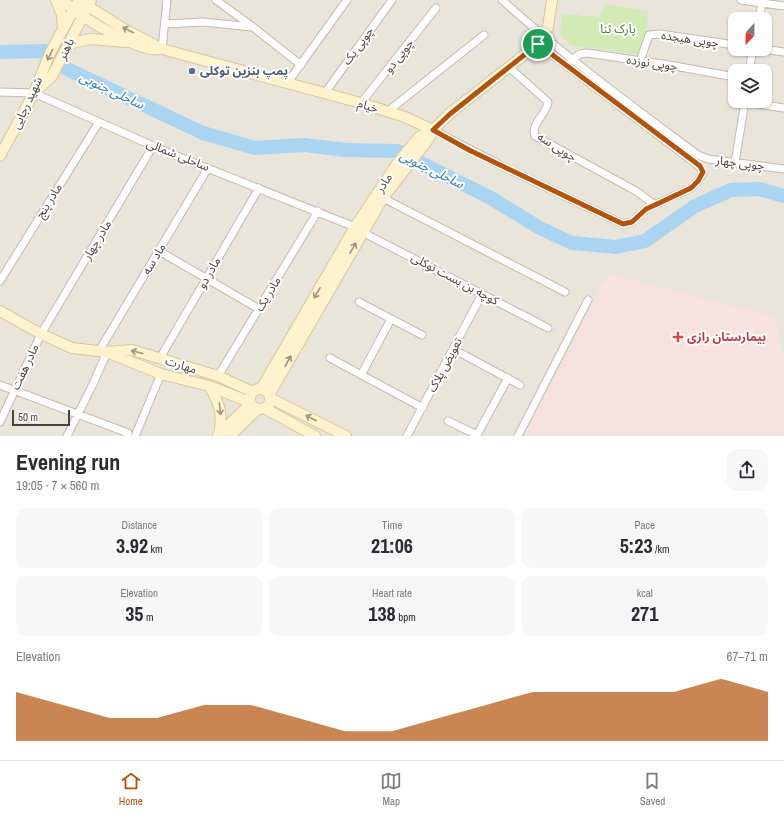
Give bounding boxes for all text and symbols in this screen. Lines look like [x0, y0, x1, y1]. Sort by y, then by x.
north arrow [728, 12, 772, 56]
map controls [728, 12, 772, 108]
park label: پارک ثنا [600, 21, 636, 37]
street label: چوپی یک [339, 24, 377, 68]
one-way arrow [122, 26, 134, 34]
pin [521, 27, 555, 61]
street label: چوپی هیجده [660, 27, 720, 51]
icon: arrive [527, 33, 549, 55]
street label: باهنر [53, 35, 78, 64]
street label: چوپی دو [381, 36, 417, 76]
one-way arrow [45, 48, 53, 60]
street label: چوپی نوزده [625, 51, 679, 75]
place label: پمپ بنزین توکلی [200, 63, 288, 80]
button: layers [728, 64, 772, 108]
marker: پمپ بنزین توکلی [187, 66, 197, 76]
water label: ساحلی جنوبی [77, 68, 148, 113]
street label: شهید رجایی [8, 74, 46, 132]
street label: خیام [355, 95, 380, 118]
street label: چوپی سه [534, 129, 580, 165]
street label: ساحلی شمالی [144, 135, 212, 175]
water label: ساحلی جنوبی [397, 147, 467, 193]
street label: چوپی چهار [714, 152, 765, 174]
street label: مادر [371, 170, 396, 197]
street label: مادر پنج [32, 181, 67, 222]
street label: مادر چهار [78, 217, 115, 264]
street label: ماد سه [139, 241, 169, 277]
one-way arrow [349, 242, 357, 254]
street label: کوچه بن بست توکلی [408, 249, 502, 309]
street label: مادر دو [194, 254, 224, 292]
street label: مادر یک [251, 274, 285, 314]
one-way arrow [313, 287, 321, 299]
place label: بیمارستان رازی [687, 329, 766, 345]
marker: بیمارستان رازی [672, 331, 684, 343]
street label: تعویض پلاک [424, 335, 466, 395]
street label: مادر هفت [7, 342, 43, 392]
one-way arrow [131, 348, 144, 355]
street label: مهارت [163, 353, 199, 377]
one-way arrow [285, 355, 293, 367]
one-way arrow [216, 402, 224, 415]
scale bar [12, 408, 70, 427]
text: 50 m [18, 410, 38, 424]
one-way arrow [306, 414, 318, 422]
text: Evening run [16, 447, 120, 477]
button: share [726, 449, 768, 491]
text: 19:05 · 7 × 560 m [16, 477, 99, 494]
text: Distance [122, 518, 157, 532]
text: Time [382, 518, 402, 532]
text: Pace [634, 518, 655, 532]
text: 3.92 [116, 532, 148, 559]
text: 21:06 [371, 532, 413, 559]
text: 5:23 [620, 532, 653, 559]
text: km [148, 542, 163, 556]
text: /km [653, 542, 670, 556]
text: Elevation [121, 586, 158, 600]
text: Heart rate [372, 586, 412, 600]
text: kcal [637, 586, 653, 600]
text: 35 [125, 600, 143, 627]
text: 138 [368, 600, 396, 627]
text: 271 [631, 600, 658, 627]
text: m [143, 610, 153, 624]
text: bpm [396, 610, 416, 624]
text: Elevation [16, 648, 60, 665]
text: 67–71 m [727, 648, 768, 665]
tab: Home [119, 770, 143, 808]
tab: Map [380, 770, 402, 808]
tab: Saved [640, 770, 665, 808]

